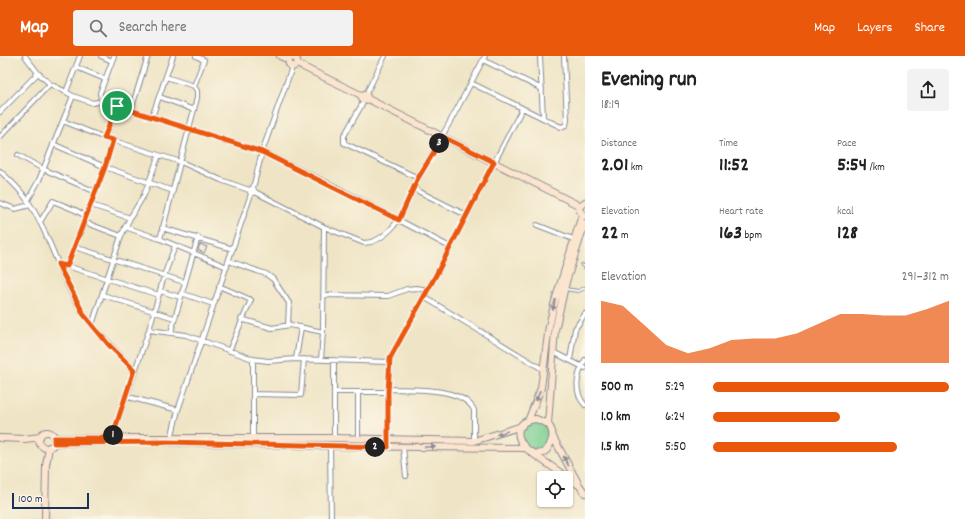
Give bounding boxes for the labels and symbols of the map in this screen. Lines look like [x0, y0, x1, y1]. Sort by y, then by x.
pin [100, 89, 134, 123]
pin: 3 [429, 133, 449, 153]
one-way arrow [550, 299, 556, 311]
one-way arrow [535, 390, 541, 402]
pin: 1 [103, 425, 123, 445]
one-way arrow [496, 430, 508, 436]
pin: 2 [365, 437, 385, 457]
one-way arrow [424, 444, 437, 450]
one-way arrow [562, 455, 569, 467]
scale bar [12, 491, 89, 510]

